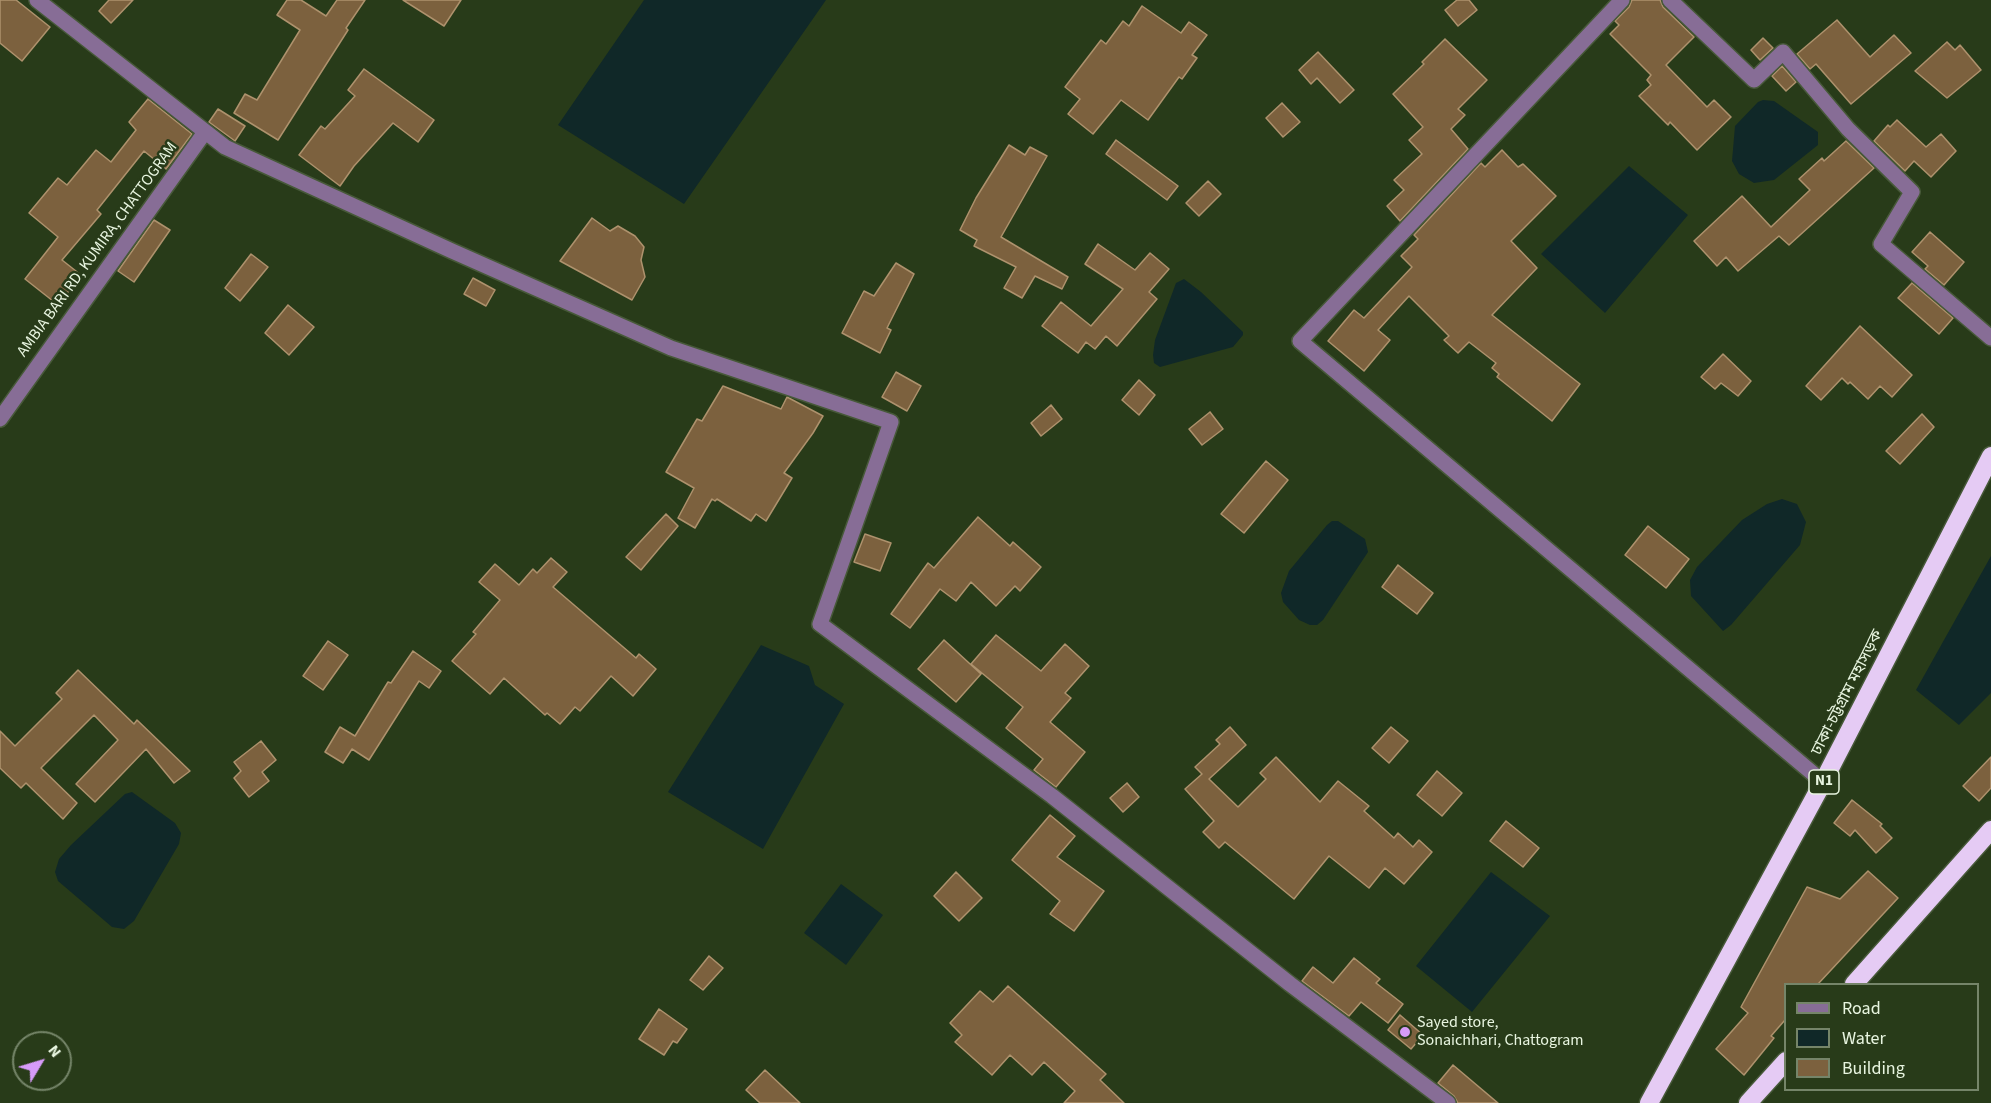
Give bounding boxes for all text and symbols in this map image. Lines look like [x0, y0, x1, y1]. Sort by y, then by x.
street label: AMBIA BARI RD, KUMIRA, CHATTOGRAM [14, 139, 182, 361]
street label: ঢাকা-চট্টগ্রাম মহাসড়ক [1808, 627, 1888, 759]
road number: N1 [1809, 770, 1839, 794]
legend [1784, 983, 1979, 1091]
text: Road [1842, 996, 1881, 1021]
place label: Sayed store, Sonaichhari, Chattogram [1417, 1013, 1584, 1051]
marker: Sayed store, Sonaichhari, Chattogram [1398, 1025, 1412, 1039]
text: Water [1842, 1026, 1886, 1051]
north arrow [12, 1031, 72, 1091]
text: N [43, 1040, 67, 1062]
text: Building [1842, 1056, 1905, 1081]

